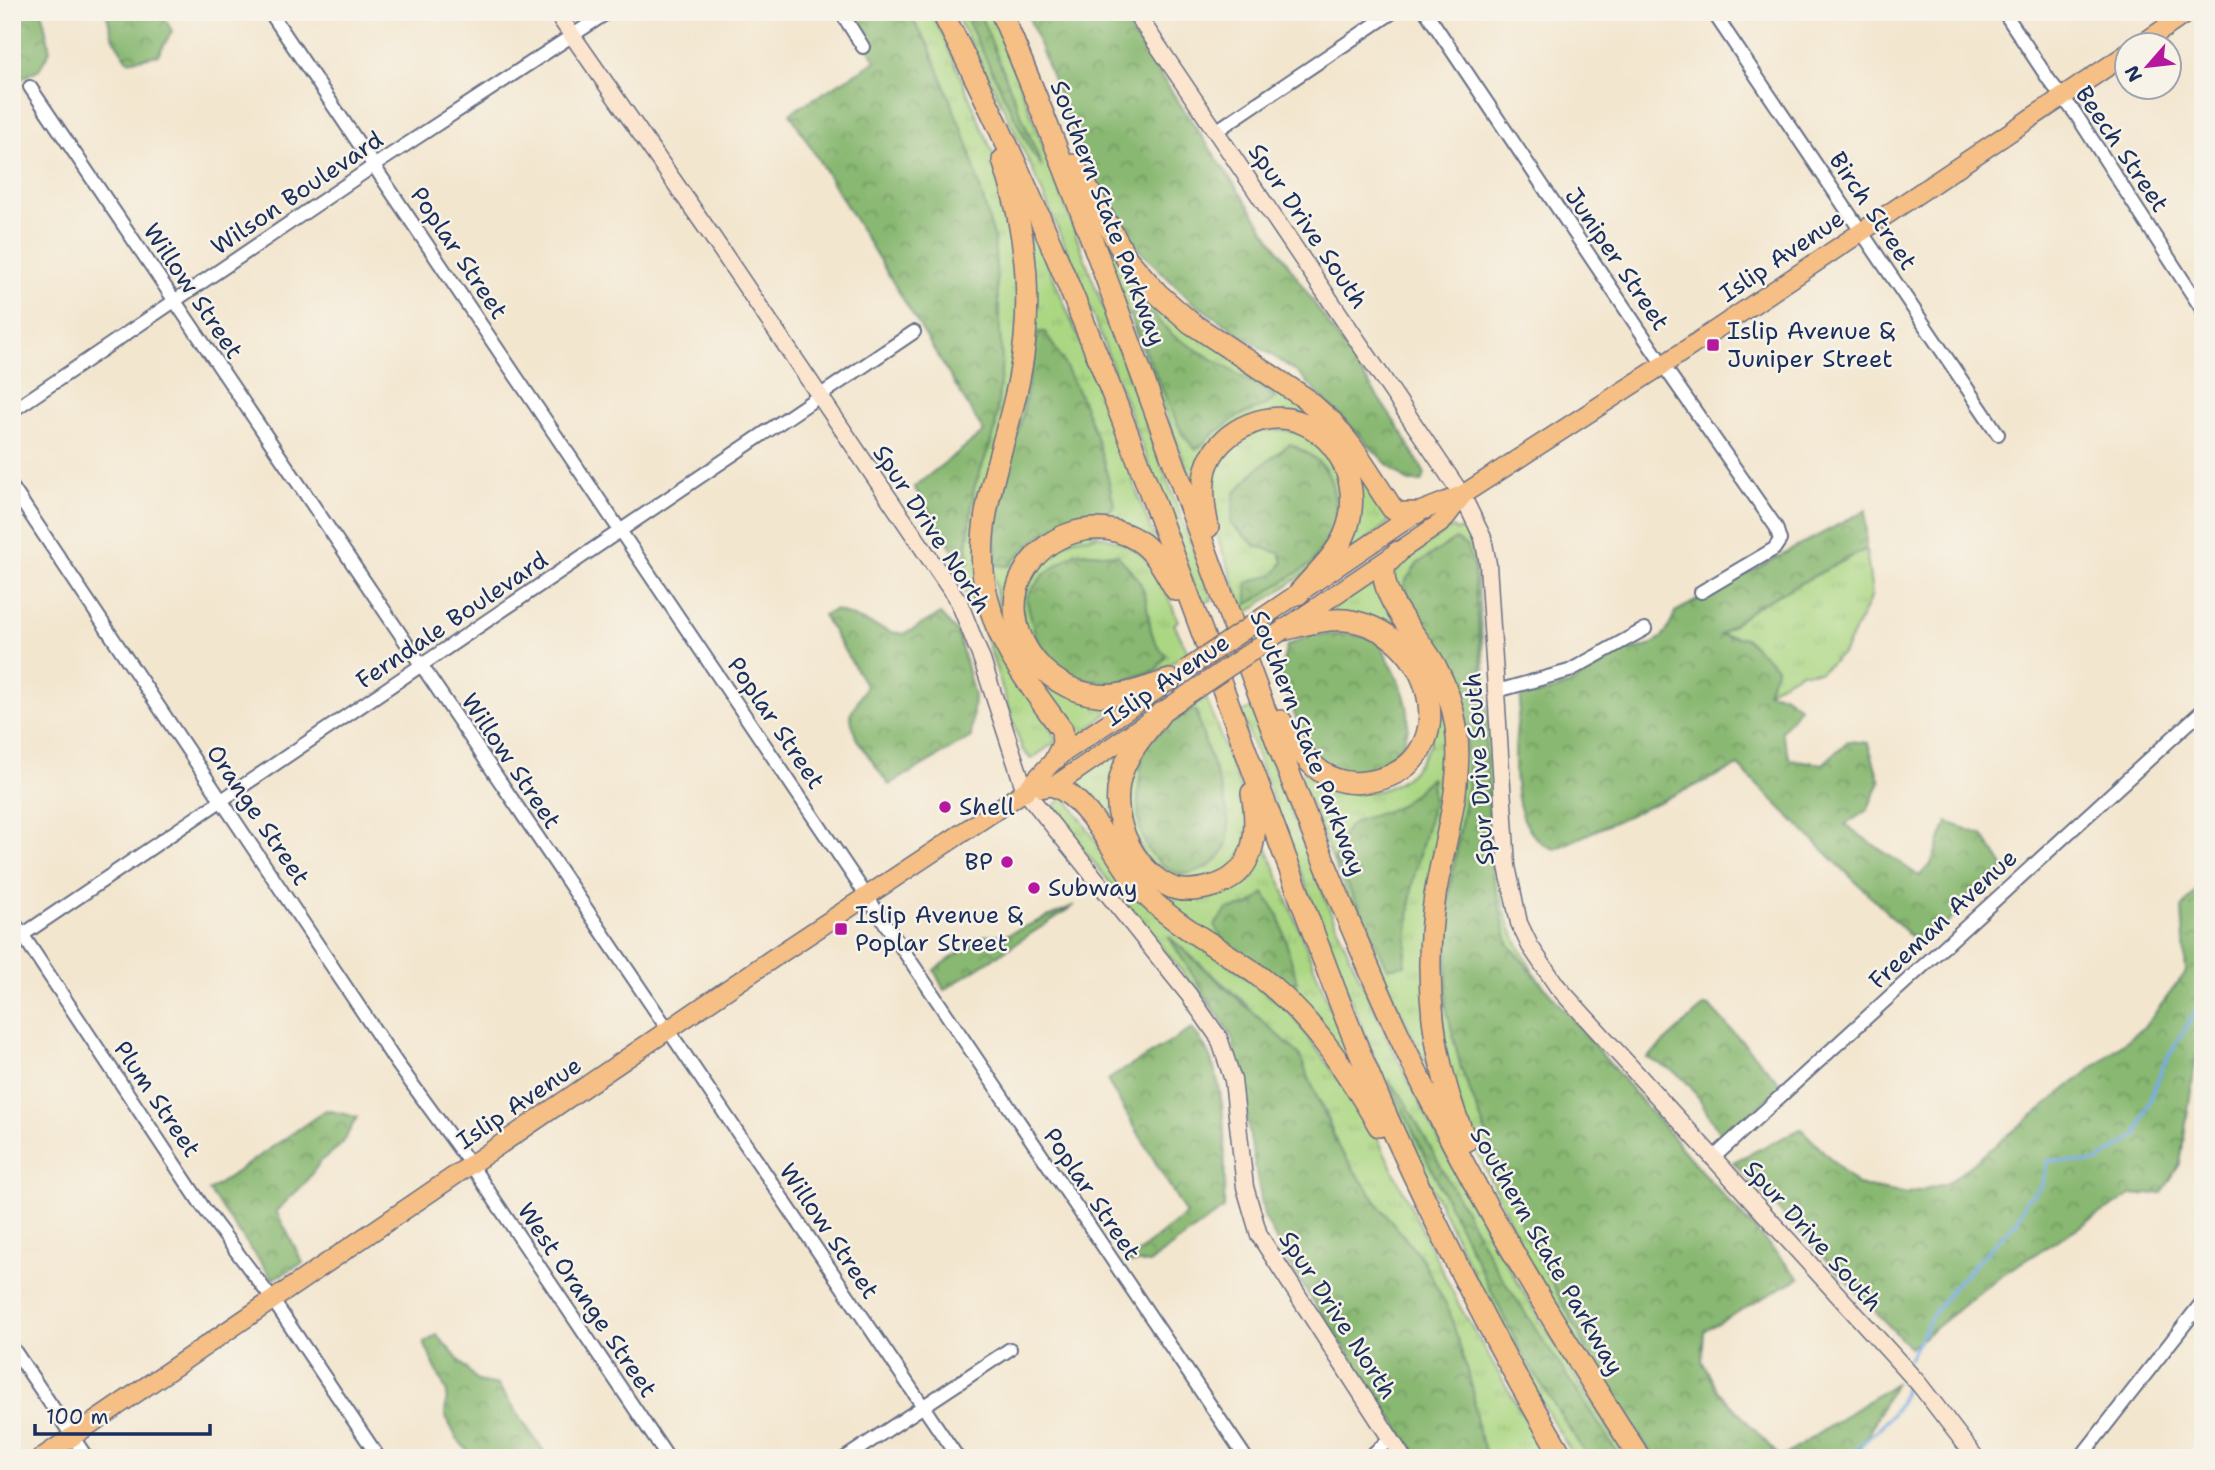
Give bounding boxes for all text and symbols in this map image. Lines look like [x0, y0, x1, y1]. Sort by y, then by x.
north arrow [2114, 32, 2184, 102]
text: N [2119, 61, 2148, 86]
street label: Southern State Parkway [1043, 76, 1173, 350]
street label: Beech Street [2068, 79, 2176, 219]
street label: Wilson Boulevard [205, 124, 389, 262]
street label: Spur Drive South [1241, 137, 1375, 315]
street label: Birch Street [1822, 146, 1924, 276]
street label: Poplar Street [403, 181, 515, 325]
street label: Juniper Street [1557, 181, 1677, 337]
street label: Islip Avenue [1713, 202, 1851, 310]
street label: Willow Street [136, 217, 250, 365]
place label: Islip Avenue & Juniper Street [1727, 315, 1896, 375]
marker: Islip Avenue & Juniper Street [1705, 337, 1721, 353]
street label: Spur Drive North [866, 439, 998, 619]
street label: Ferndale Boulevard [350, 544, 554, 696]
street label: Southern State Parkway [1243, 606, 1373, 880]
street label: Islip Avenue [1098, 626, 1236, 734]
street label: Poplar Street [720, 651, 832, 795]
street label: Spur Drive South [1456, 672, 1502, 866]
street label: Willow Street [454, 687, 568, 835]
street label: Orange Street [199, 738, 317, 892]
place label: Shell [959, 791, 1016, 823]
marker: Shell [937, 799, 953, 815]
street label: Freeman Avenue [1862, 842, 2024, 996]
place label: BP [965, 846, 993, 878]
marker: BP [999, 854, 1015, 870]
place label: Subway [1048, 872, 1137, 904]
marker: Subway [1026, 880, 1042, 896]
place label: Islip Avenue & Poplar Street [855, 899, 1024, 959]
marker: Islip Avenue & Poplar Street [833, 921, 849, 937]
street label: Plum Street [106, 1035, 208, 1163]
street label: Islip Avenue [450, 1049, 588, 1157]
street label: Southern State Parkway [1463, 1121, 1631, 1381]
street label: Poplar Street [1036, 1122, 1148, 1266]
street label: Spur Drive South [1737, 1154, 1889, 1318]
street label: Willow Street [772, 1157, 886, 1305]
street label: West Orange Street [510, 1196, 664, 1404]
street label: Spur Drive North [1272, 1225, 1404, 1405]
scale bar [35, 1393, 210, 1437]
text: 100 m [46, 1403, 109, 1431]

